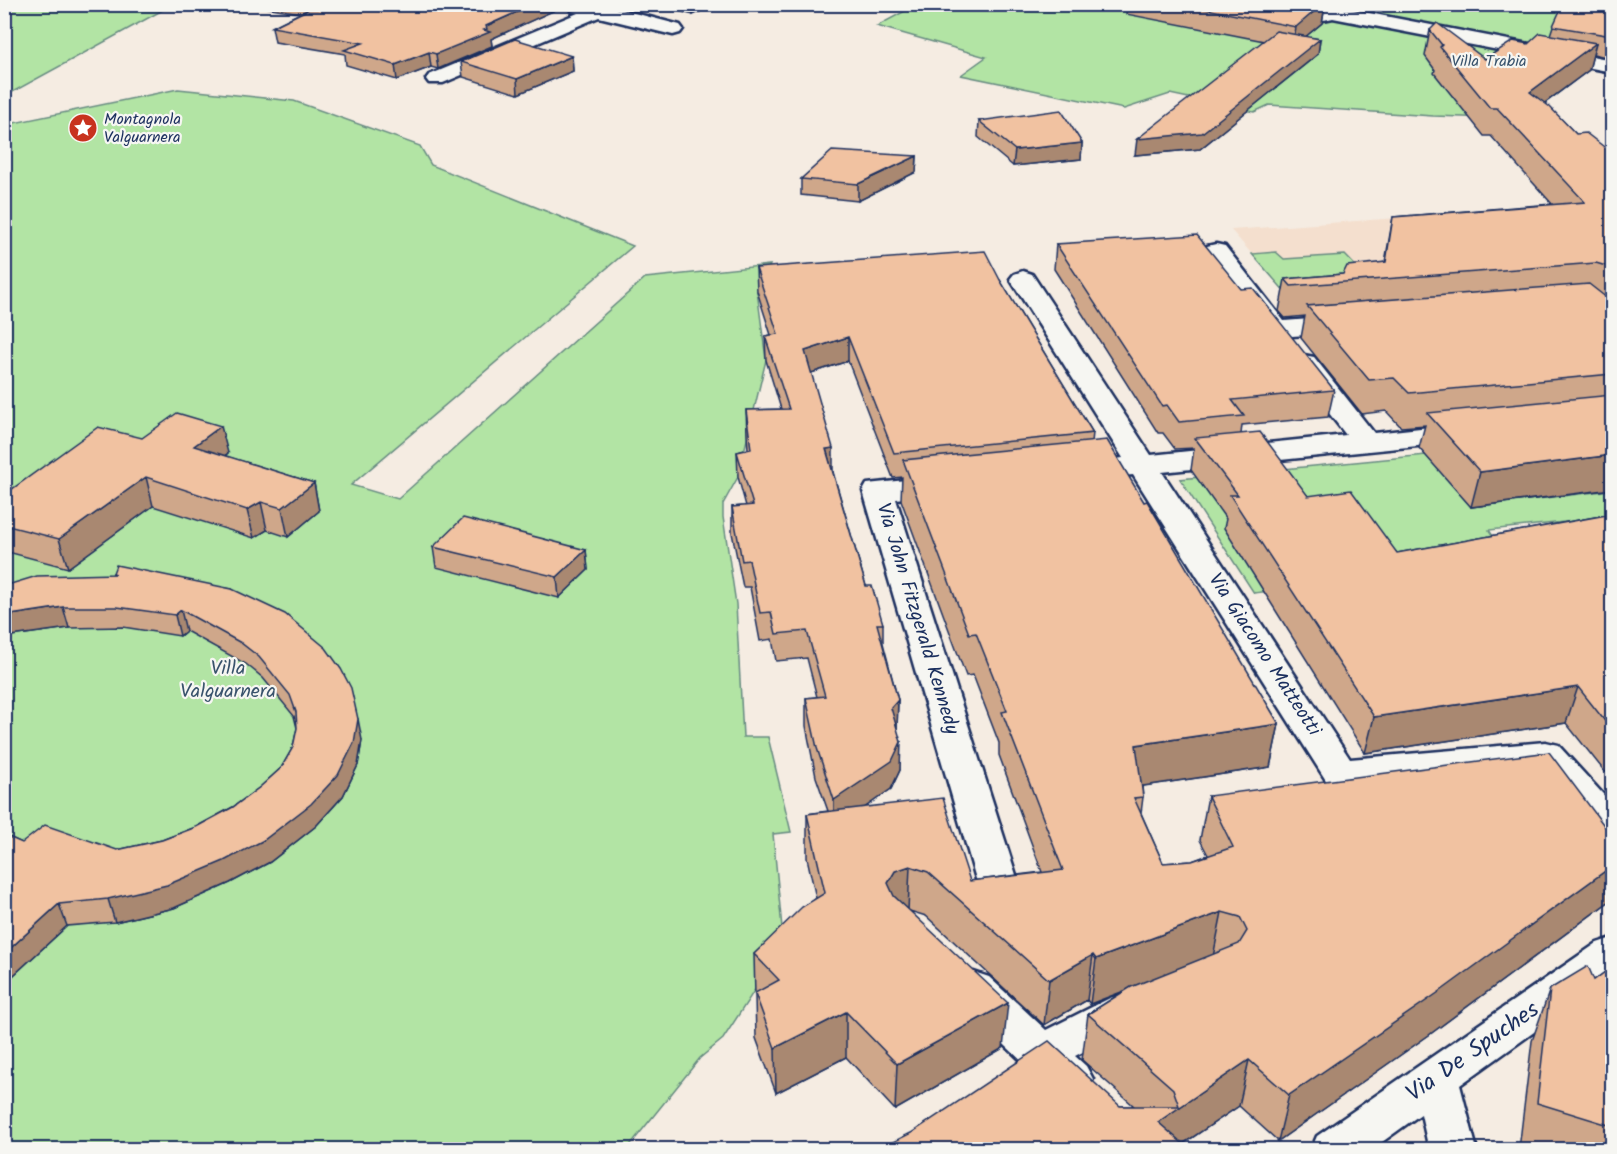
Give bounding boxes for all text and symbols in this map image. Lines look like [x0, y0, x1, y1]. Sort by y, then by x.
park label: Villa Trabia [1451, 49, 1527, 74]
place label: Montagnola Valguarnera [104, 107, 181, 150]
place icon: Montagnola Valguarnera [67, 112, 99, 144]
street label: Via John Fitzgerald Kennedy [867, 499, 968, 739]
street label: Via Giacomo Matteotti [1199, 567, 1330, 744]
park label: Villa Valguarnera [180, 653, 276, 708]
street label: Via De Spuches [1398, 991, 1548, 1113]

